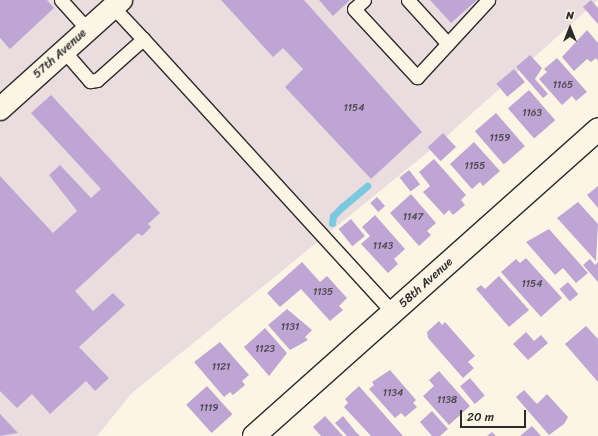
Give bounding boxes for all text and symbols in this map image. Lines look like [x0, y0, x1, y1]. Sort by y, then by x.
text: N [566, 6, 574, 25]
north arrow [550, 8, 590, 48]
street label: 57th Avenue [30, 26, 90, 82]
house number: 1165 [553, 80, 573, 92]
house number: 1154 [344, 103, 364, 115]
house number: 1163 [522, 108, 542, 120]
house number: 1159 [490, 133, 510, 145]
house number: 1155 [465, 161, 485, 173]
house number: 1147 [403, 212, 423, 224]
house number: 1143 [373, 241, 393, 253]
street label: 58th Avenue [396, 255, 456, 311]
house number: 1154 [522, 279, 542, 291]
house number: 1135 [313, 287, 333, 299]
house number: 1131 [281, 322, 299, 334]
house number: 1123 [255, 344, 275, 356]
house number: 1121 [212, 362, 230, 374]
house number: 1134 [383, 388, 403, 400]
house number: 1138 [437, 395, 457, 407]
scale bar [462, 402, 528, 428]
house number: 1119 [199, 403, 219, 415]
text: 20 m [467, 406, 494, 428]

